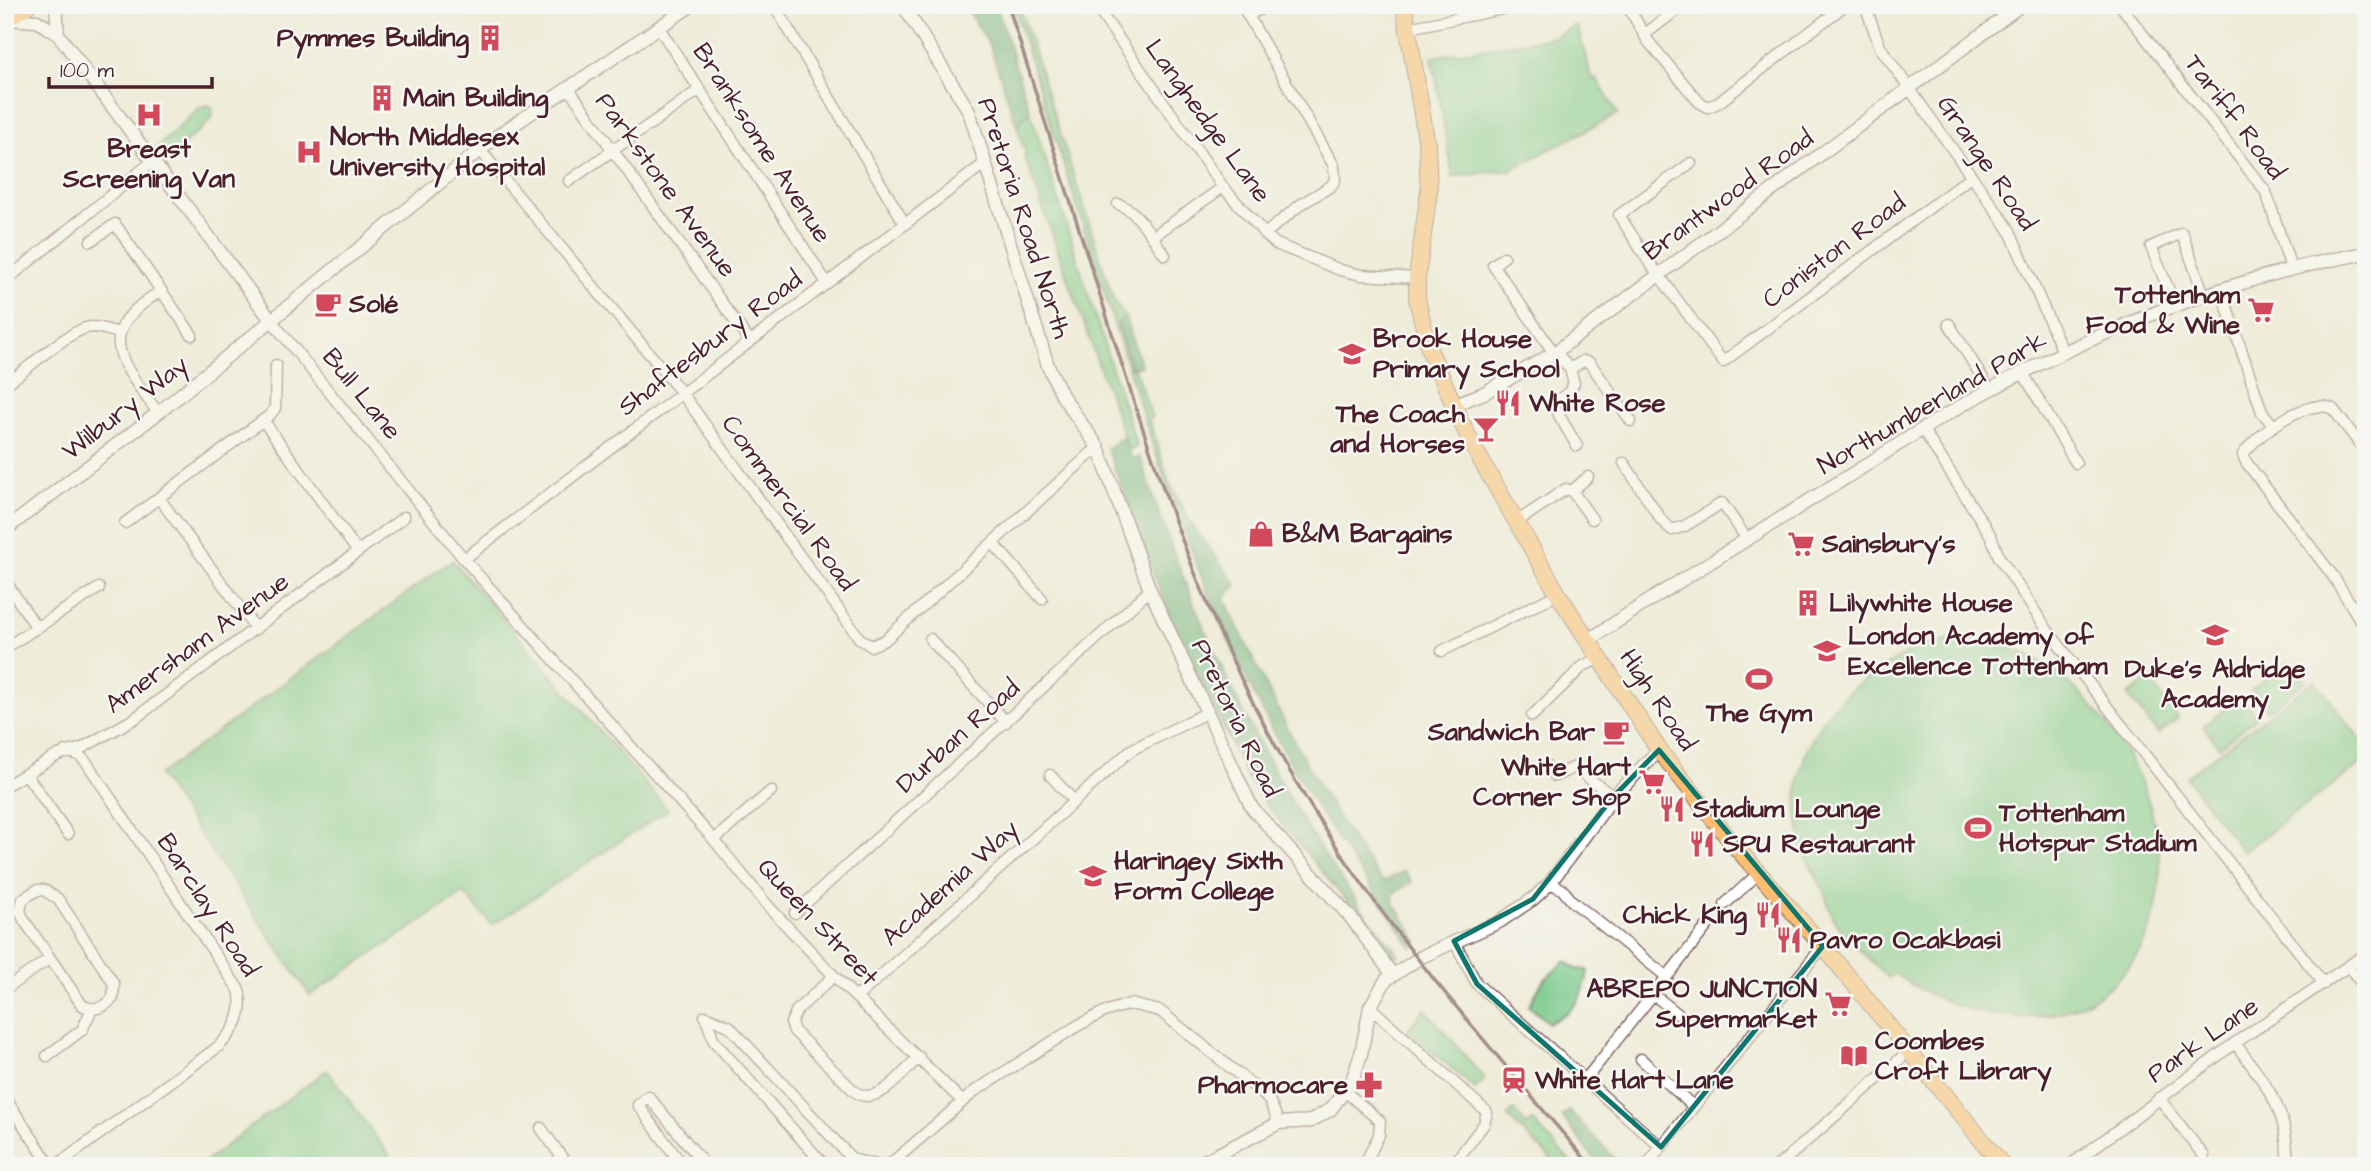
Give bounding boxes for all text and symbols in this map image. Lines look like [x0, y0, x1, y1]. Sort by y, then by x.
place label: Pymmes Building [277, 20, 470, 59]
building icon: Pymmes Building [475, 23, 505, 53]
street label: Langhedge Lane [1135, 32, 1280, 211]
street label: Branksome Avenue [684, 36, 840, 250]
scale bar [49, 46, 212, 90]
street label: Tariff Road [2176, 47, 2294, 187]
text: 100 m [60, 56, 115, 85]
place label: Main Building [403, 80, 549, 119]
building icon: Main Building [367, 83, 397, 113]
street label: Parkstone Avenue [587, 85, 745, 285]
street label: Grange Road [1927, 88, 2046, 239]
street label: Pretoria Road North [968, 93, 1080, 343]
hospital icon: Breast Screening Van [134, 100, 164, 130]
place label: North Middlesex University Hospital [330, 119, 545, 188]
street label: Brantwood Road [1635, 121, 1821, 269]
place label: Breast Screening Van [62, 131, 235, 200]
hospital icon: North Middlesex University Hospital [294, 137, 324, 167]
street label: Coniston Road [1755, 185, 1913, 317]
street label: Shaftesbury Road [610, 262, 811, 426]
place label: Tottenham Food & Wine [2086, 277, 2241, 343]
place label: Solé [348, 286, 399, 322]
cafe icon: Solé [313, 289, 343, 319]
supermarket icon: Tottenham Food & Wine [2246, 295, 2276, 325]
place label: Brook House Primary School [1373, 321, 1560, 390]
street label: Northumberland Park [1811, 323, 2053, 483]
school or university icon: Brook House Primary School [1337, 339, 1367, 369]
street label: Bull Lane [314, 340, 410, 448]
street label: Wilbury Way [54, 347, 197, 470]
place label: White Rose [1528, 385, 1666, 421]
restaurant icon: White Rose [1493, 388, 1523, 418]
place label: The Coach and Horses [1329, 396, 1466, 462]
street label: Commercial Road [713, 408, 865, 598]
bar icon: The Coach and Horses [1471, 414, 1501, 444]
place label: B&M Bargains [1282, 516, 1453, 555]
shop icon: B&M Bargains [1246, 519, 1276, 549]
place label: Sainsbury's [1821, 526, 1956, 565]
supermarket icon: Sainsbury's [1786, 529, 1816, 559]
street label: Amersham Avenue [98, 564, 296, 722]
place label: Lilywhite House [1829, 585, 2013, 624]
building icon: Lilywhite House [1793, 588, 1823, 618]
place label: London Academy of Excellence Tottenham [1848, 618, 2108, 684]
school or university icon: Duke's Aldridge Academy [2200, 620, 2230, 650]
street label: Pretoria Road [1182, 633, 1290, 803]
school or university icon: London Academy of Excellence Tottenham [1812, 636, 1842, 666]
street label: High Road [1609, 642, 1705, 759]
place label: Duke's Aldridge Academy [2125, 651, 2305, 720]
sports icon: The Gym [1744, 664, 1774, 694]
street label: Durban Road [888, 671, 1028, 801]
place label: The Gym [1705, 695, 1813, 734]
place label: Sandwich Bar [1427, 714, 1596, 750]
cafe icon: Sandwich Bar [1601, 717, 1631, 747]
place label: White Hart Corner Shop [1473, 749, 1632, 815]
supermarket icon: White Hart Corner Shop [1637, 767, 1667, 797]
place label: Stadium Lounge [1692, 791, 1881, 830]
restaurant icon: Stadium Lounge [1657, 794, 1687, 824]
place label: Tottenham Hotspur Stadium [1998, 795, 2197, 861]
street label: Academia Way [873, 812, 1028, 956]
sports icon: Tottenham Hotspur Stadium [1963, 813, 1993, 843]
street label: Barclay Road [147, 826, 268, 985]
place label: SPU Restaurant [1722, 826, 1915, 862]
restaurant icon: SPU Restaurant [1687, 829, 1717, 859]
place label: Haringey Sixth Form College [1114, 843, 1284, 912]
street label: Queen Street [749, 850, 887, 994]
school or university icon: Haringey Sixth Form College [1078, 861, 1108, 891]
place label: Chick King [1623, 897, 1748, 936]
restaurant icon: Chick King [1753, 900, 1783, 930]
place label: Pavro Ocakbasi [1810, 922, 2001, 958]
restaurant icon: Pavro Ocakbasi [1774, 925, 1804, 955]
place label: ABREPO JUNCTION Supermarket [1587, 971, 1817, 1037]
street label: Park Lane [2140, 988, 2266, 1092]
supermarket icon: ABREPO JUNCTION Supermarket [1823, 989, 1853, 1019]
place label: Coombes Croft Library [1875, 1023, 2052, 1092]
library icon: Coombes Croft Library [1839, 1041, 1869, 1071]
place label: White Hart Lane [1534, 1062, 1734, 1098]
station icon: White Hart Lane [1499, 1065, 1529, 1095]
place label: Pharmocare [1198, 1067, 1348, 1103]
pharmacy icon: Pharmocare [1354, 1070, 1384, 1100]

